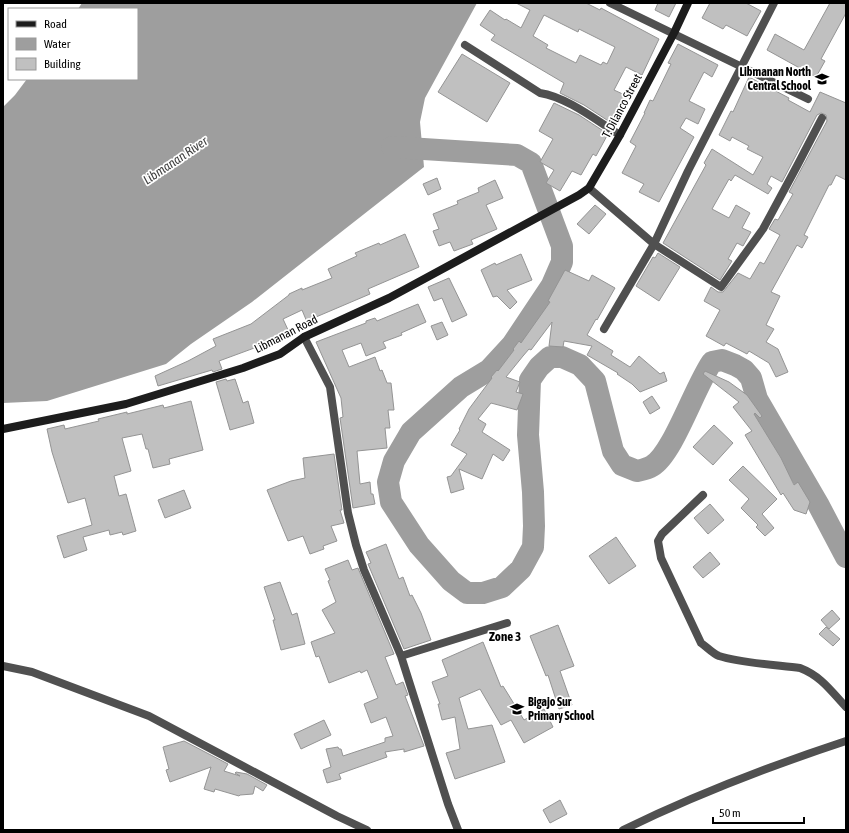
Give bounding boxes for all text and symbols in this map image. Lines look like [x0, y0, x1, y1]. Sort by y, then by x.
legend [8, 8, 138, 80]
text: Road [44, 17, 67, 31]
text: Water [44, 37, 71, 51]
text: Building [44, 57, 82, 71]
place label: Libmanan North Central School [739, 65, 812, 93]
street label: T. Dilanco Street [599, 71, 645, 140]
school or university icon: Libmanan North Central School [814, 71, 830, 87]
water label: Libmanan River [140, 133, 211, 187]
street label: Libmanan Road [252, 312, 320, 356]
district label: Zone 3 [489, 629, 521, 644]
place label: Bigajo Sur Primary School [528, 695, 595, 723]
school or university icon: Bigajo Sur Primary School [509, 701, 525, 717]
scale bar [713, 799, 804, 825]
text: 50 m [719, 806, 741, 820]

